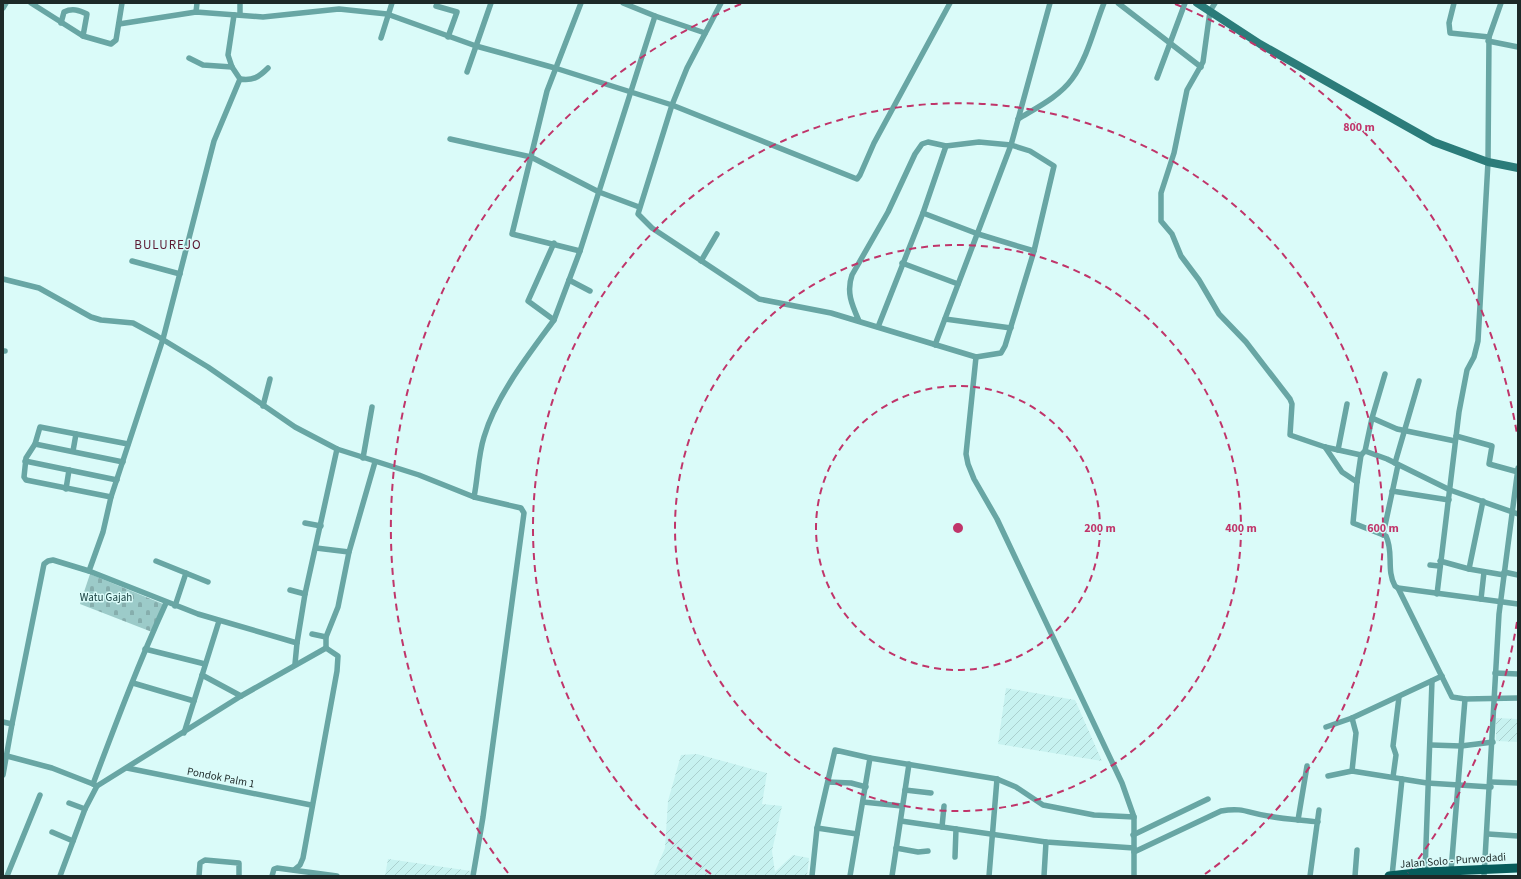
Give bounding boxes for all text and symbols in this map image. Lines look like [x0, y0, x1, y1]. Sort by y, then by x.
text: 800 m [1343, 119, 1375, 136]
district label: BULUREJO [134, 236, 202, 254]
text: 200 m [1084, 520, 1116, 537]
text: 400 m [1225, 520, 1257, 537]
text: 600 m [1367, 520, 1399, 537]
centre of rings [951, 521, 965, 535]
park label: Watu Gajah [80, 590, 132, 605]
street label: Pondok Palm 1 [186, 764, 256, 791]
street label: Jalan Solo - Purwodadi [1399, 849, 1507, 872]

